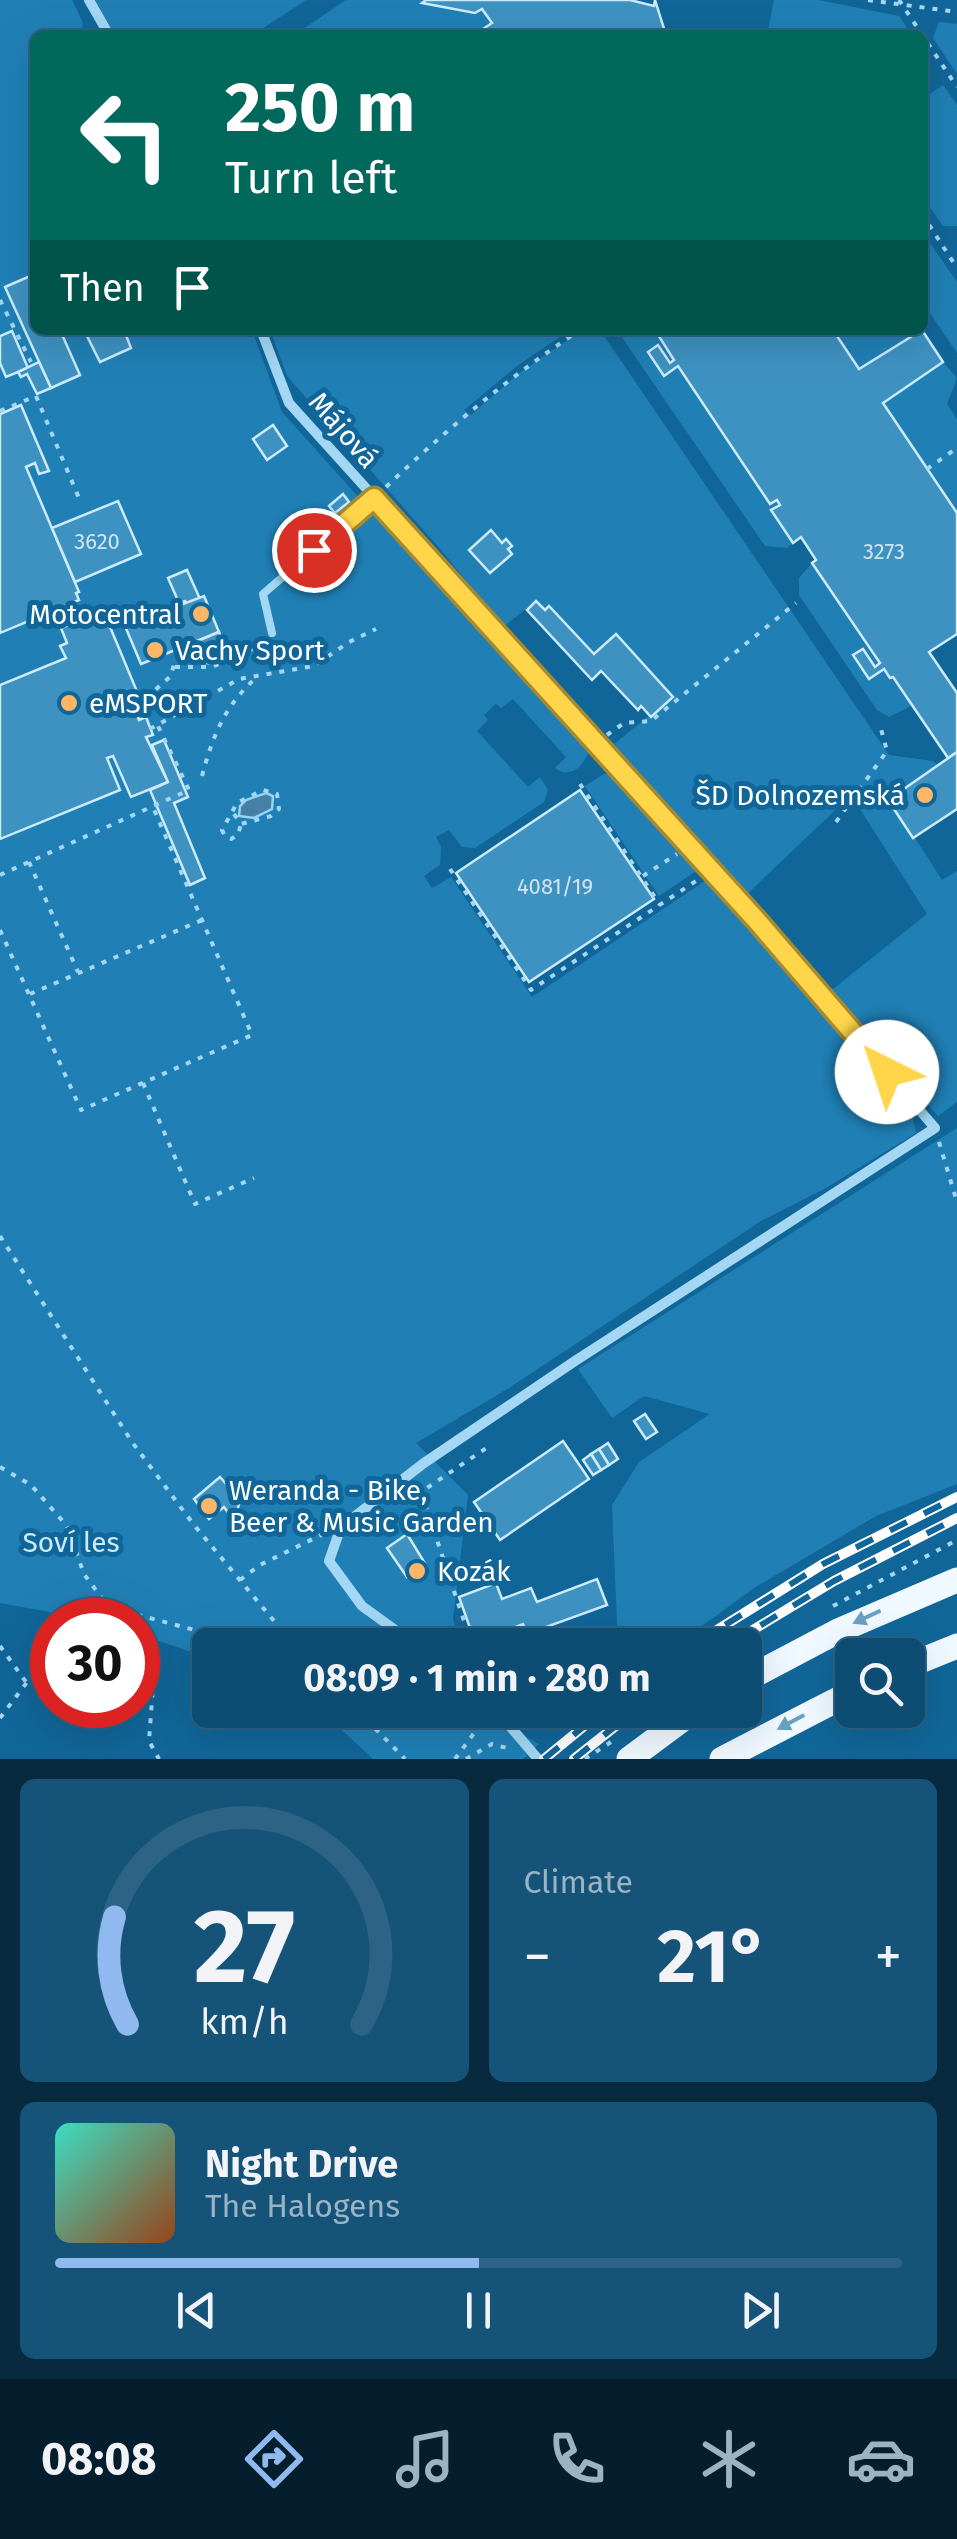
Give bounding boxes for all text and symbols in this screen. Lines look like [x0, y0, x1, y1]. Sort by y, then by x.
text: 250 m [225, 66, 415, 150]
icon: left [60, 70, 190, 200]
text: Turn left [225, 151, 397, 205]
icon: arrive [165, 260, 220, 315]
text: Then [60, 265, 145, 311]
street label: Májová [302, 386, 385, 475]
pin [272, 508, 357, 593]
icon: arrive [287, 523, 342, 578]
house number: 3620 [74, 528, 120, 555]
house number: 3273 [863, 538, 905, 565]
place label: Motocentral [29, 598, 181, 631]
marker: Motocentral [190, 603, 212, 625]
place label: Vachy Sport [175, 634, 326, 667]
marker: Vachy Sport [144, 639, 166, 661]
place label: eMSPORT [89, 687, 208, 720]
marker: eMSPORT [58, 692, 80, 714]
place label: ŠD Dolnozemská [696, 779, 905, 812]
marker: ŠD Dolnozemská [914, 784, 936, 806]
house number: 4081/19 [517, 873, 593, 900]
position arrow [835, 1020, 939, 1124]
place label: Weranda - Bike, Beer & Music Garden [229, 1474, 494, 1539]
marker: Weranda - Bike, Beer & Music Garden [198, 1495, 220, 1517]
park label: Soví les [23, 1526, 120, 1559]
place label: Kozák [437, 1555, 511, 1588]
marker: Kozák [406, 1560, 428, 1582]
speed limit sign: 30 [30, 1598, 160, 1728]
one-way arrow [852, 1609, 881, 1626]
map controls [835, 1638, 925, 1728]
button: search [835, 1638, 925, 1728]
text: 08:09 · 1 min · 280 m [303, 1655, 651, 1701]
one-way arrow [777, 1713, 806, 1730]
text: Climate [524, 1863, 633, 1901]
text: 27 [194, 1885, 295, 2010]
text: 21° [657, 1912, 768, 2002]
text: − [524, 1924, 551, 1990]
text: + [875, 1924, 902, 1990]
text: km/h [200, 2001, 288, 2043]
text: Night Drive [205, 2141, 398, 2187]
text: The Halogens [205, 2187, 400, 2225]
icon: previous [169, 2283, 224, 2338]
icon: pause [451, 2283, 506, 2338]
icon: next [733, 2283, 788, 2338]
icon: directions [239, 2424, 309, 2494]
icon: music [390, 2424, 460, 2494]
icon: phone [542, 2424, 612, 2494]
icon: climate [694, 2424, 764, 2494]
icon: car [846, 2424, 916, 2494]
text: 08:08 [41, 2432, 157, 2486]

